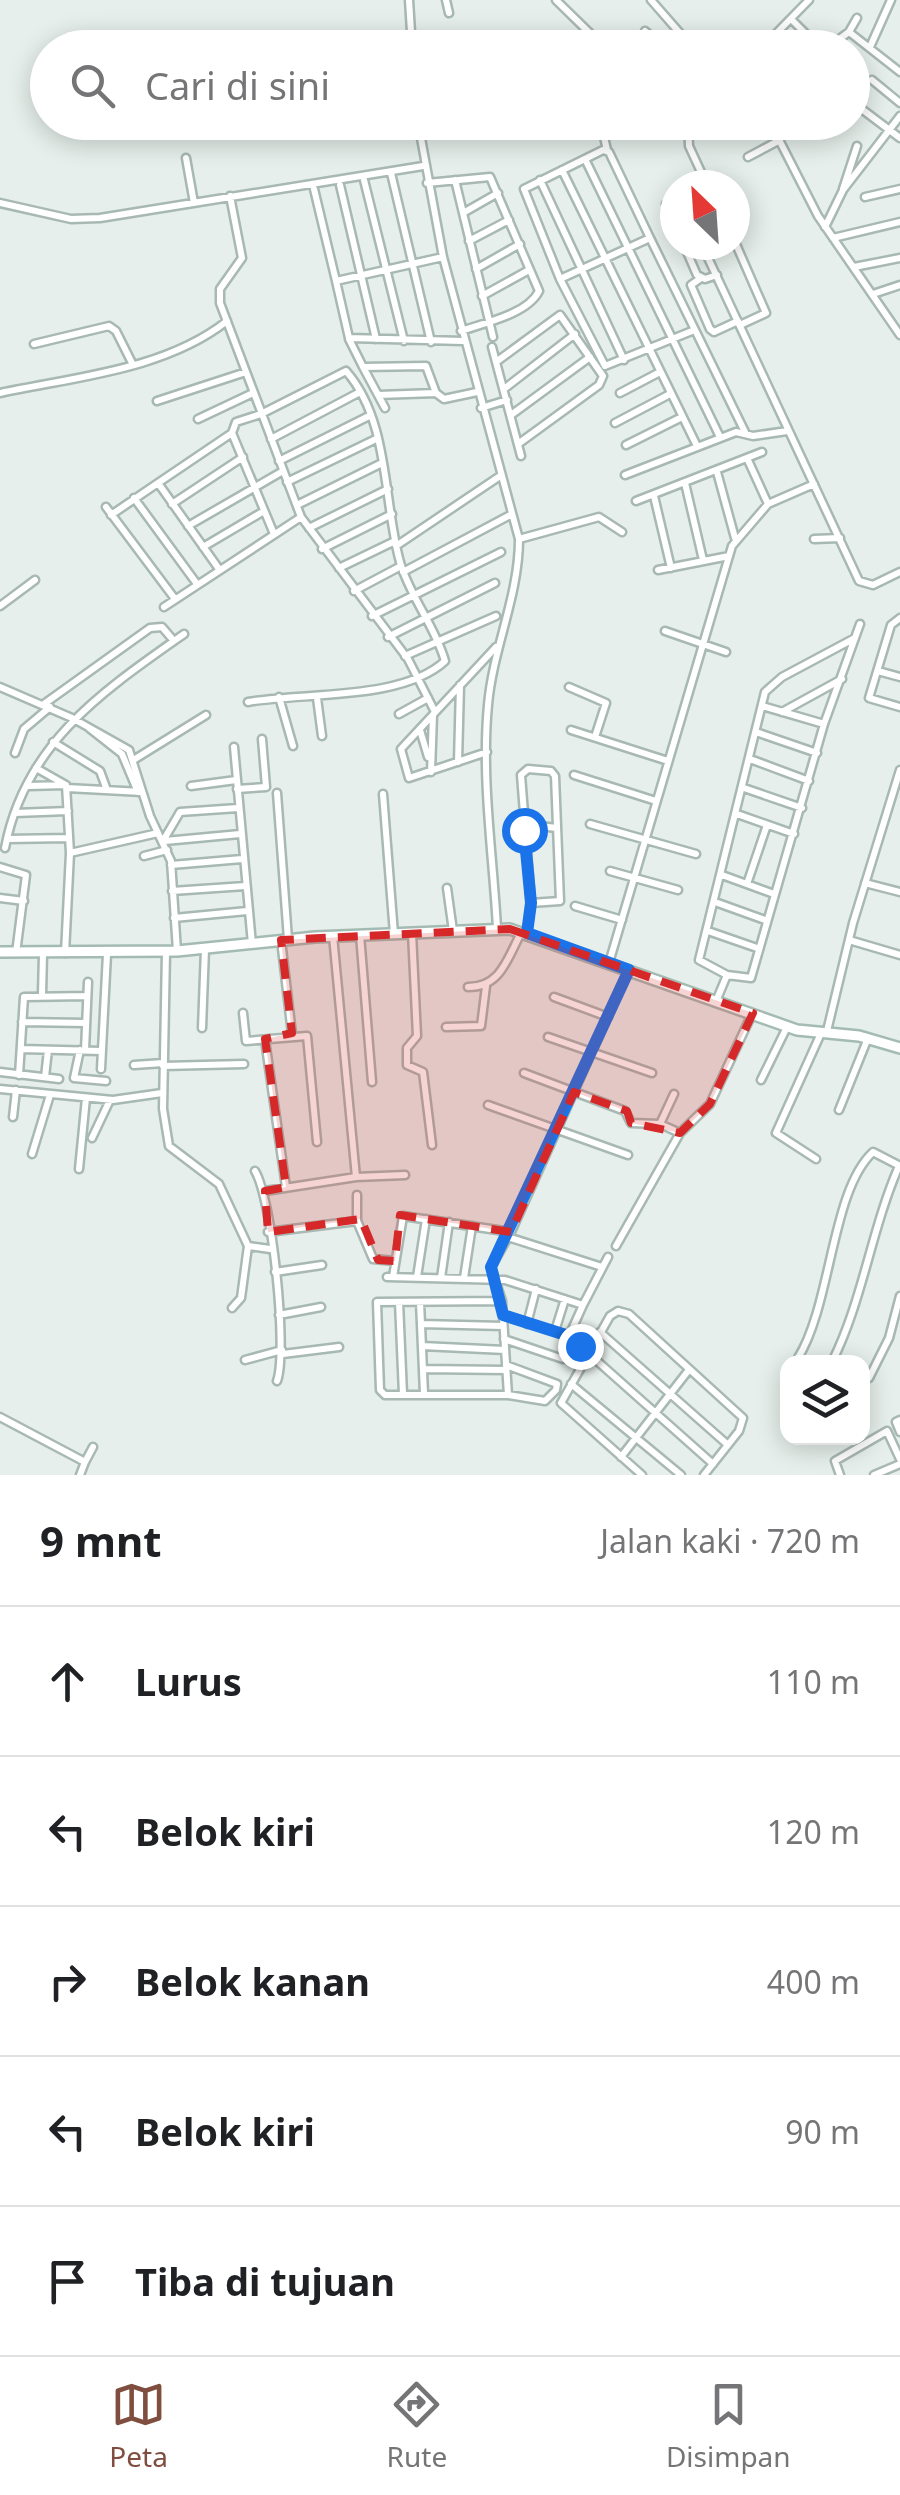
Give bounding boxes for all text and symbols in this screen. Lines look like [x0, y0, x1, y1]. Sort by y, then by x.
search box [30, 30, 870, 140]
icon: search [65, 58, 120, 113]
text: Cari di sini [145, 59, 330, 111]
north arrow [660, 170, 750, 260]
route start [502, 808, 548, 854]
route end [558, 1324, 604, 1370]
map controls [780, 1355, 870, 1445]
button: layers [780, 1355, 870, 1445]
text: 9 mnt [40, 1512, 161, 1569]
text: Jalan kaki · 720 m [600, 1519, 860, 1562]
icon: ahead [40, 1654, 95, 1709]
text: Lurus [135, 1655, 242, 1707]
text: 110 m [767, 1660, 860, 1703]
icon: left [40, 1804, 95, 1859]
text: Belok kiri [135, 1805, 315, 1857]
text: 120 m [767, 1810, 860, 1853]
icon: right [40, 1954, 95, 2009]
text: Belok kanan [135, 1955, 370, 2007]
text: 400 m [767, 1960, 860, 2003]
icon: left [40, 2104, 95, 2159]
text: Belok kiri [135, 2105, 315, 2157]
text: 90 m [785, 2110, 860, 2153]
icon: arrive [40, 2254, 95, 2309]
text: Tiba di tujuan [135, 2255, 395, 2307]
tab: Peta [109, 2377, 168, 2475]
tab: Rute [387, 2377, 447, 2475]
tab: Disimpan [666, 2377, 791, 2475]

